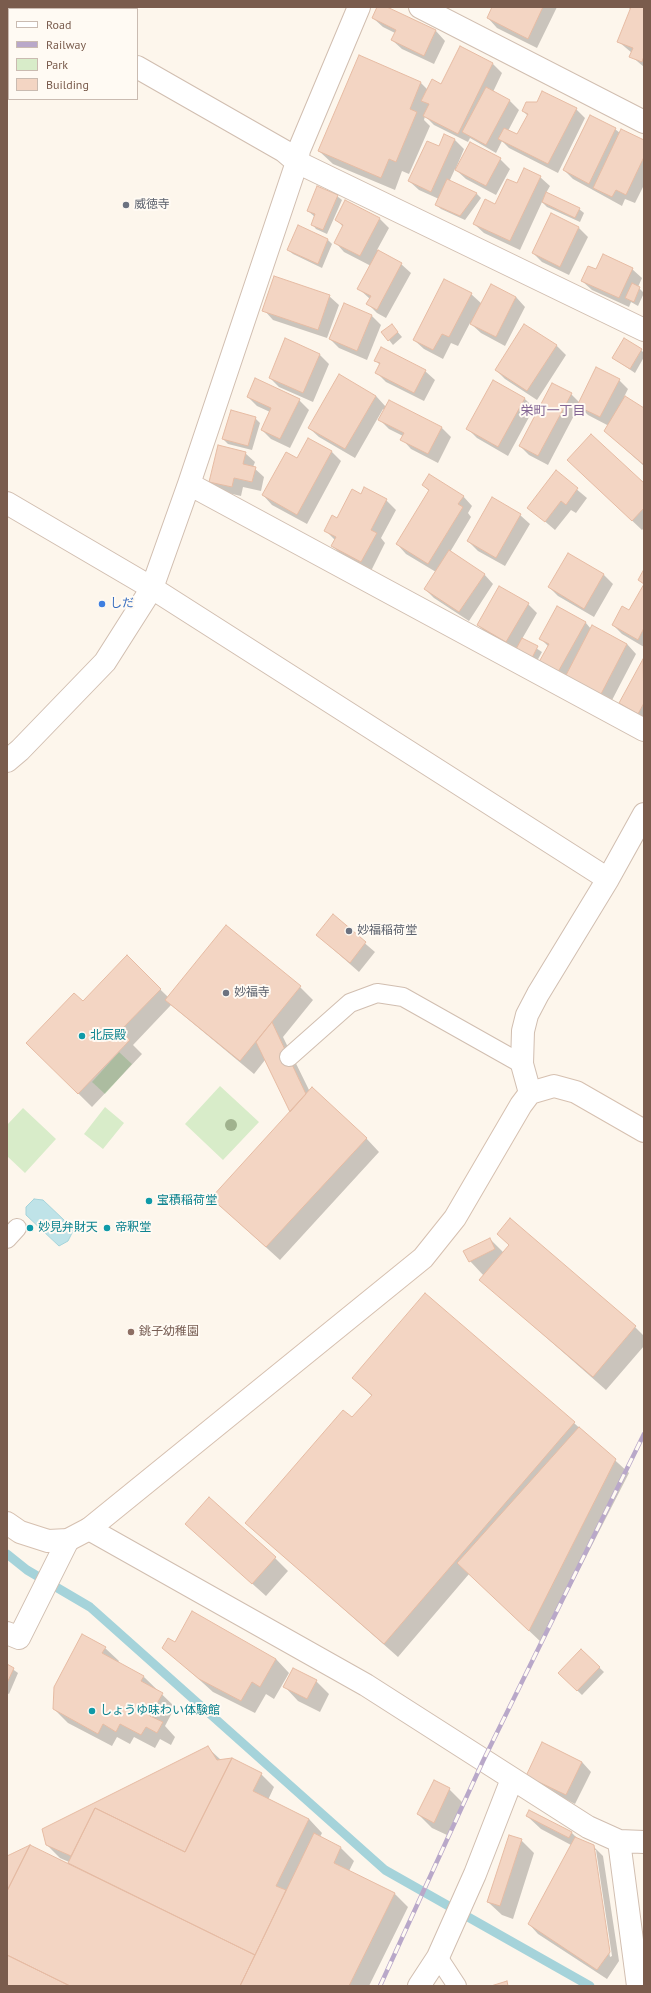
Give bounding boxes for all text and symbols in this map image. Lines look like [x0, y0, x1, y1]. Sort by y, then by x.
legend [8, 8, 138, 100]
text: Road [46, 17, 71, 32]
text: Railway [46, 37, 86, 52]
text: Park [46, 57, 68, 72]
text: Building [46, 77, 89, 92]
place label: 威徳寺 [134, 198, 170, 212]
marker: 威徳寺 [121, 200, 131, 210]
district label: 栄町一丁目 [521, 403, 585, 419]
place label: しだ [110, 597, 134, 611]
marker: しだ [97, 599, 107, 609]
place label: 妙福稲荷堂 [357, 924, 417, 938]
marker: 妙福稲荷堂 [344, 926, 354, 936]
place label: 妙福寺 [234, 986, 270, 1000]
marker: 妙福寺 [221, 988, 231, 998]
place label: 北辰殿 [90, 1029, 126, 1043]
marker: 北辰殿 [77, 1031, 87, 1041]
place label: 宝積稲荷堂 [157, 1194, 217, 1208]
marker: 宝積稲荷堂 [144, 1196, 154, 1206]
place label: 妙見弁財天 [38, 1221, 98, 1235]
place label: 帝釈堂 [115, 1221, 151, 1235]
marker: 妙見弁財天 [25, 1223, 35, 1233]
marker: 帝釈堂 [102, 1223, 112, 1233]
place label: 銚子幼稚園 [139, 1325, 199, 1339]
marker: 銚子幼稚園 [126, 1327, 136, 1337]
place label: しょうゆ味わい体験館 [100, 1704, 220, 1718]
marker: しょうゆ味わい体験館 [87, 1706, 97, 1716]

